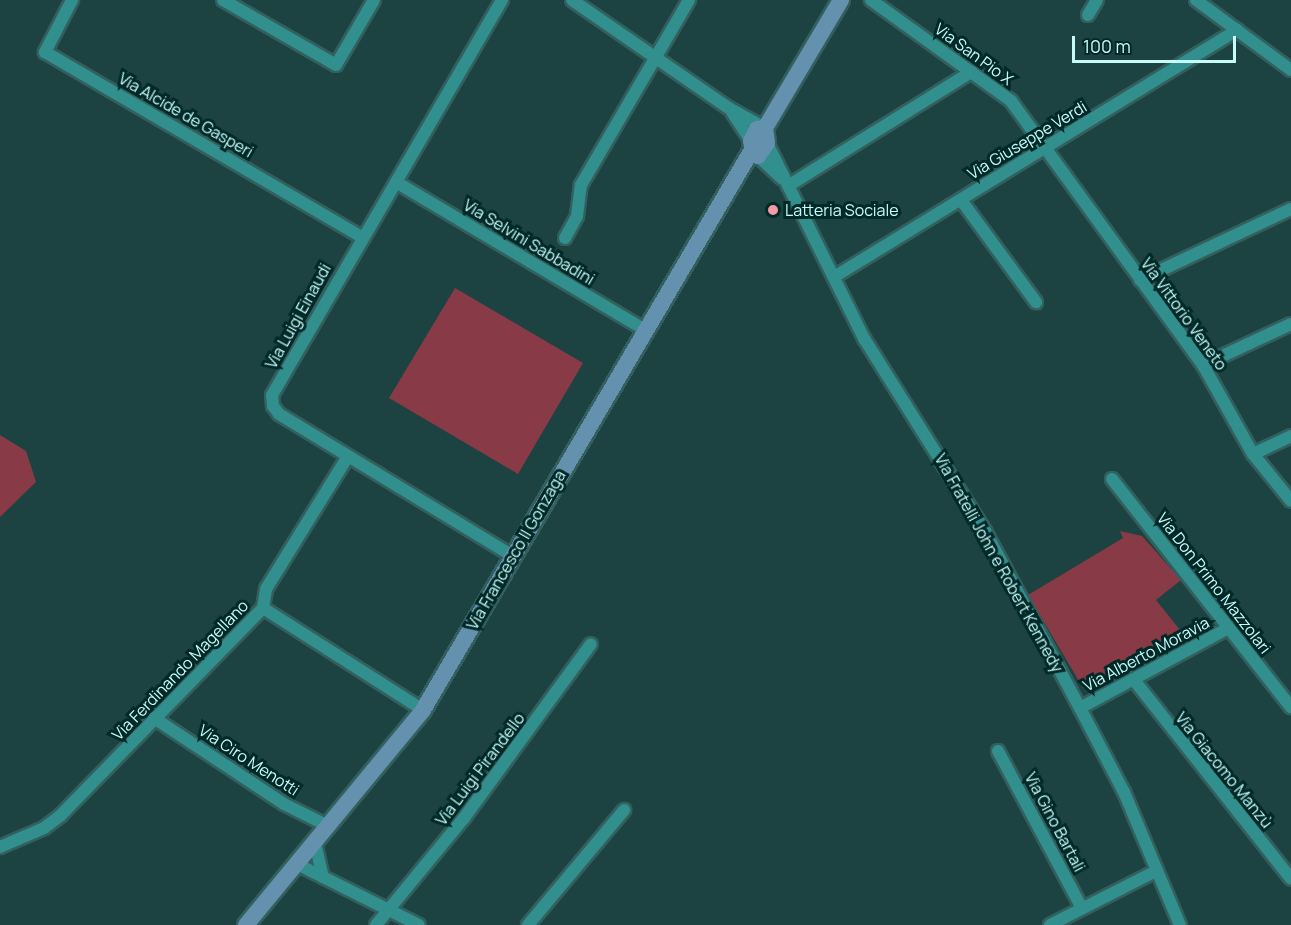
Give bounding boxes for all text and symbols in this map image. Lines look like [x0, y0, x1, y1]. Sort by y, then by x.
street label: Via San Pio X [931, 19, 1017, 89]
scale bar [1075, 24, 1238, 62]
text: 100 m [1083, 34, 1131, 58]
street label: Via Alcide de Gasperi [115, 69, 257, 161]
street label: Via Giuseppe Verdi [964, 97, 1090, 183]
street label: Via Selvini Sabbadini [460, 195, 598, 289]
place label: Latteria Sociale [785, 200, 899, 220]
marker: Latteria Sociale [766, 203, 780, 217]
street label: Via Vittorio Veneto [1137, 254, 1231, 374]
street label: Via Luigi Einaudi [261, 260, 335, 372]
street label: Via Fratelli John e Robert Kennedy [931, 450, 1067, 676]
street label: Via Francesco II Gonzaga [462, 467, 570, 633]
street label: Via Don Primo Mazzolari [1153, 509, 1275, 657]
street label: Via Ferdinando Magellano [108, 596, 252, 744]
street label: Via Alberto Moravia [1080, 613, 1212, 695]
street label: Via Giacomo Manzù [1171, 708, 1277, 832]
street label: Via Luigi Pirandello [431, 709, 529, 829]
street label: Via Ciro Menotti [195, 720, 303, 800]
street label: Via Gino Bartali [1021, 769, 1089, 875]

